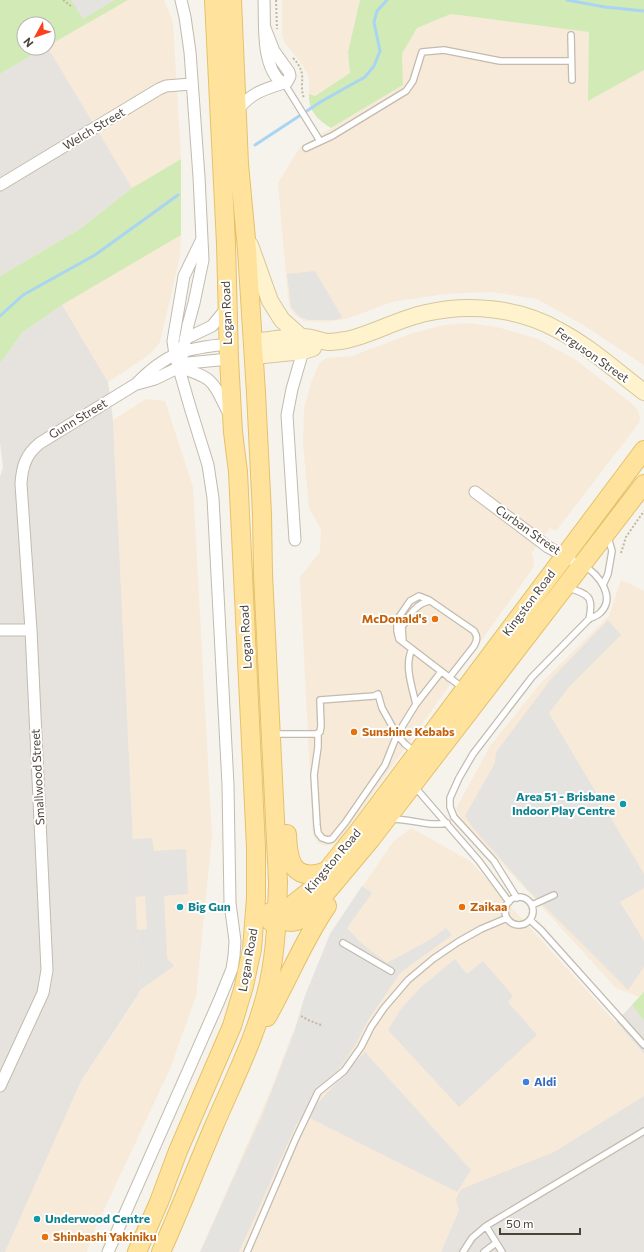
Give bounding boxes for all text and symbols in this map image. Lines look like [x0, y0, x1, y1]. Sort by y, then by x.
north arrow [16, 16, 56, 56]
text: N [20, 35, 36, 50]
street label: Welch Street [60, 104, 127, 152]
street label: Logan Road [218, 281, 234, 345]
street label: Ferguson Street [553, 324, 632, 385]
street label: Gunn Street [46, 395, 109, 441]
street label: Curban Street [493, 502, 564, 557]
street label: Kingston Road [499, 567, 558, 638]
street label: Logan Road [236, 605, 254, 669]
place label: McDonald's [362, 611, 427, 625]
marker: McDonald's [430, 614, 440, 624]
place label: Sunshine Kebabs [362, 724, 455, 738]
marker: Sunshine Kebabs [349, 727, 359, 737]
street label: Smallwood Street [27, 728, 47, 826]
place label: Area 51 - Brisbane Indoor Play Centre [512, 789, 615, 817]
marker: Area 51 - Brisbane Indoor Play Centre [618, 799, 628, 809]
street label: Kingston Road [301, 825, 363, 895]
place label: Big Gun [188, 899, 231, 913]
place label: Zaikaa [470, 899, 507, 913]
marker: Big Gun [175, 902, 185, 912]
marker: Zaikaa [457, 902, 467, 912]
street label: Logan Road [235, 927, 259, 993]
place label: Aldi [534, 1074, 556, 1088]
marker: Aldi [521, 1077, 531, 1087]
scale bar [500, 1210, 580, 1236]
place label: Underwood Centre [45, 1211, 150, 1225]
marker: Underwood Centre [32, 1214, 42, 1224]
text: 50 m [506, 1216, 534, 1230]
place label: Shinbashi Yakiniku [53, 1229, 157, 1243]
marker: Shinbashi Yakiniku [40, 1232, 50, 1242]

